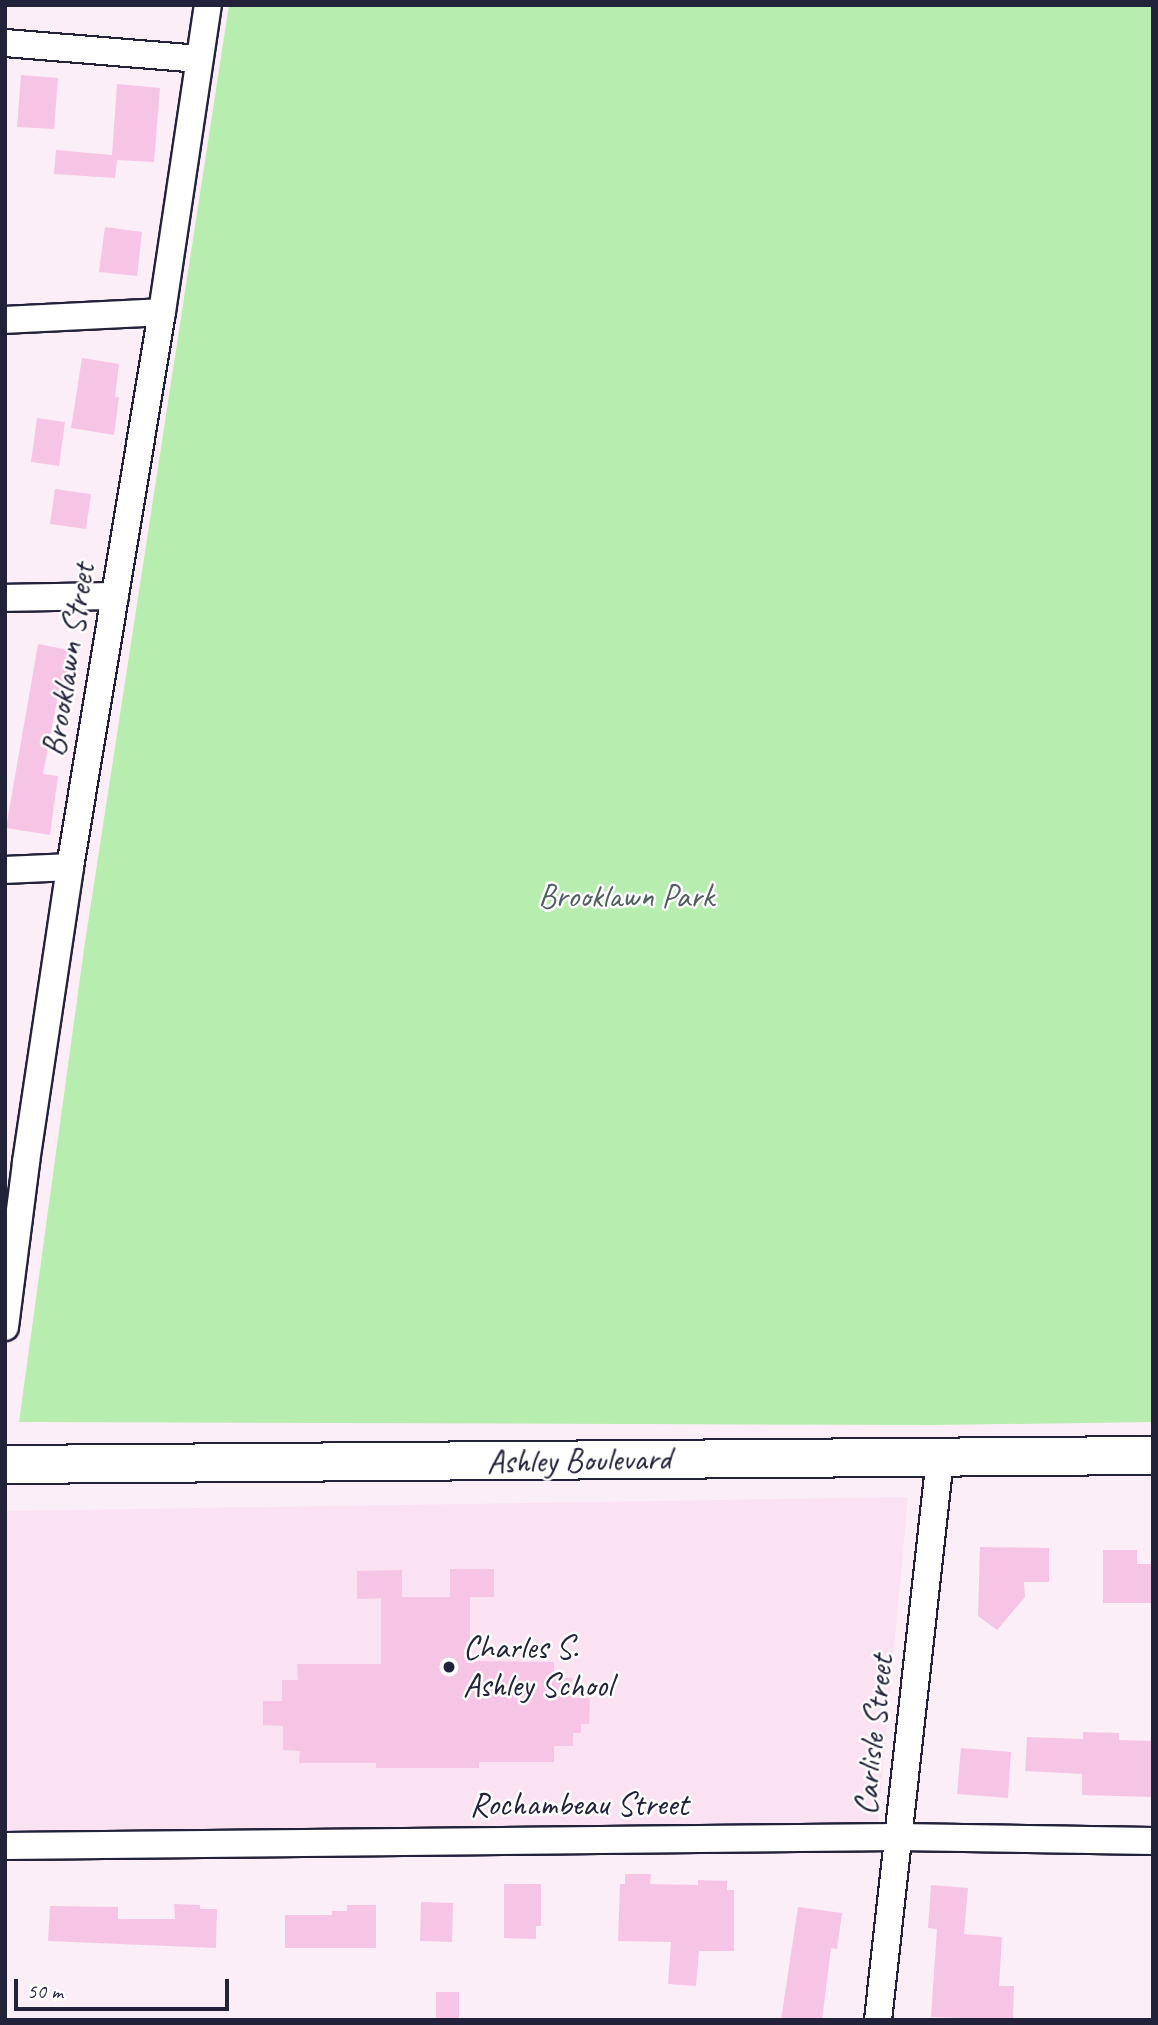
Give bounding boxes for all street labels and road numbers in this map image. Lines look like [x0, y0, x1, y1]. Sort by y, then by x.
street label: Brooklawn Street [34, 560, 104, 760]
street label: Ashley Boulevard [486, 1440, 672, 1482]
street label: Carlisle Street [846, 1653, 902, 1817]
street label: Rochambeau Street [469, 1785, 689, 1825]

